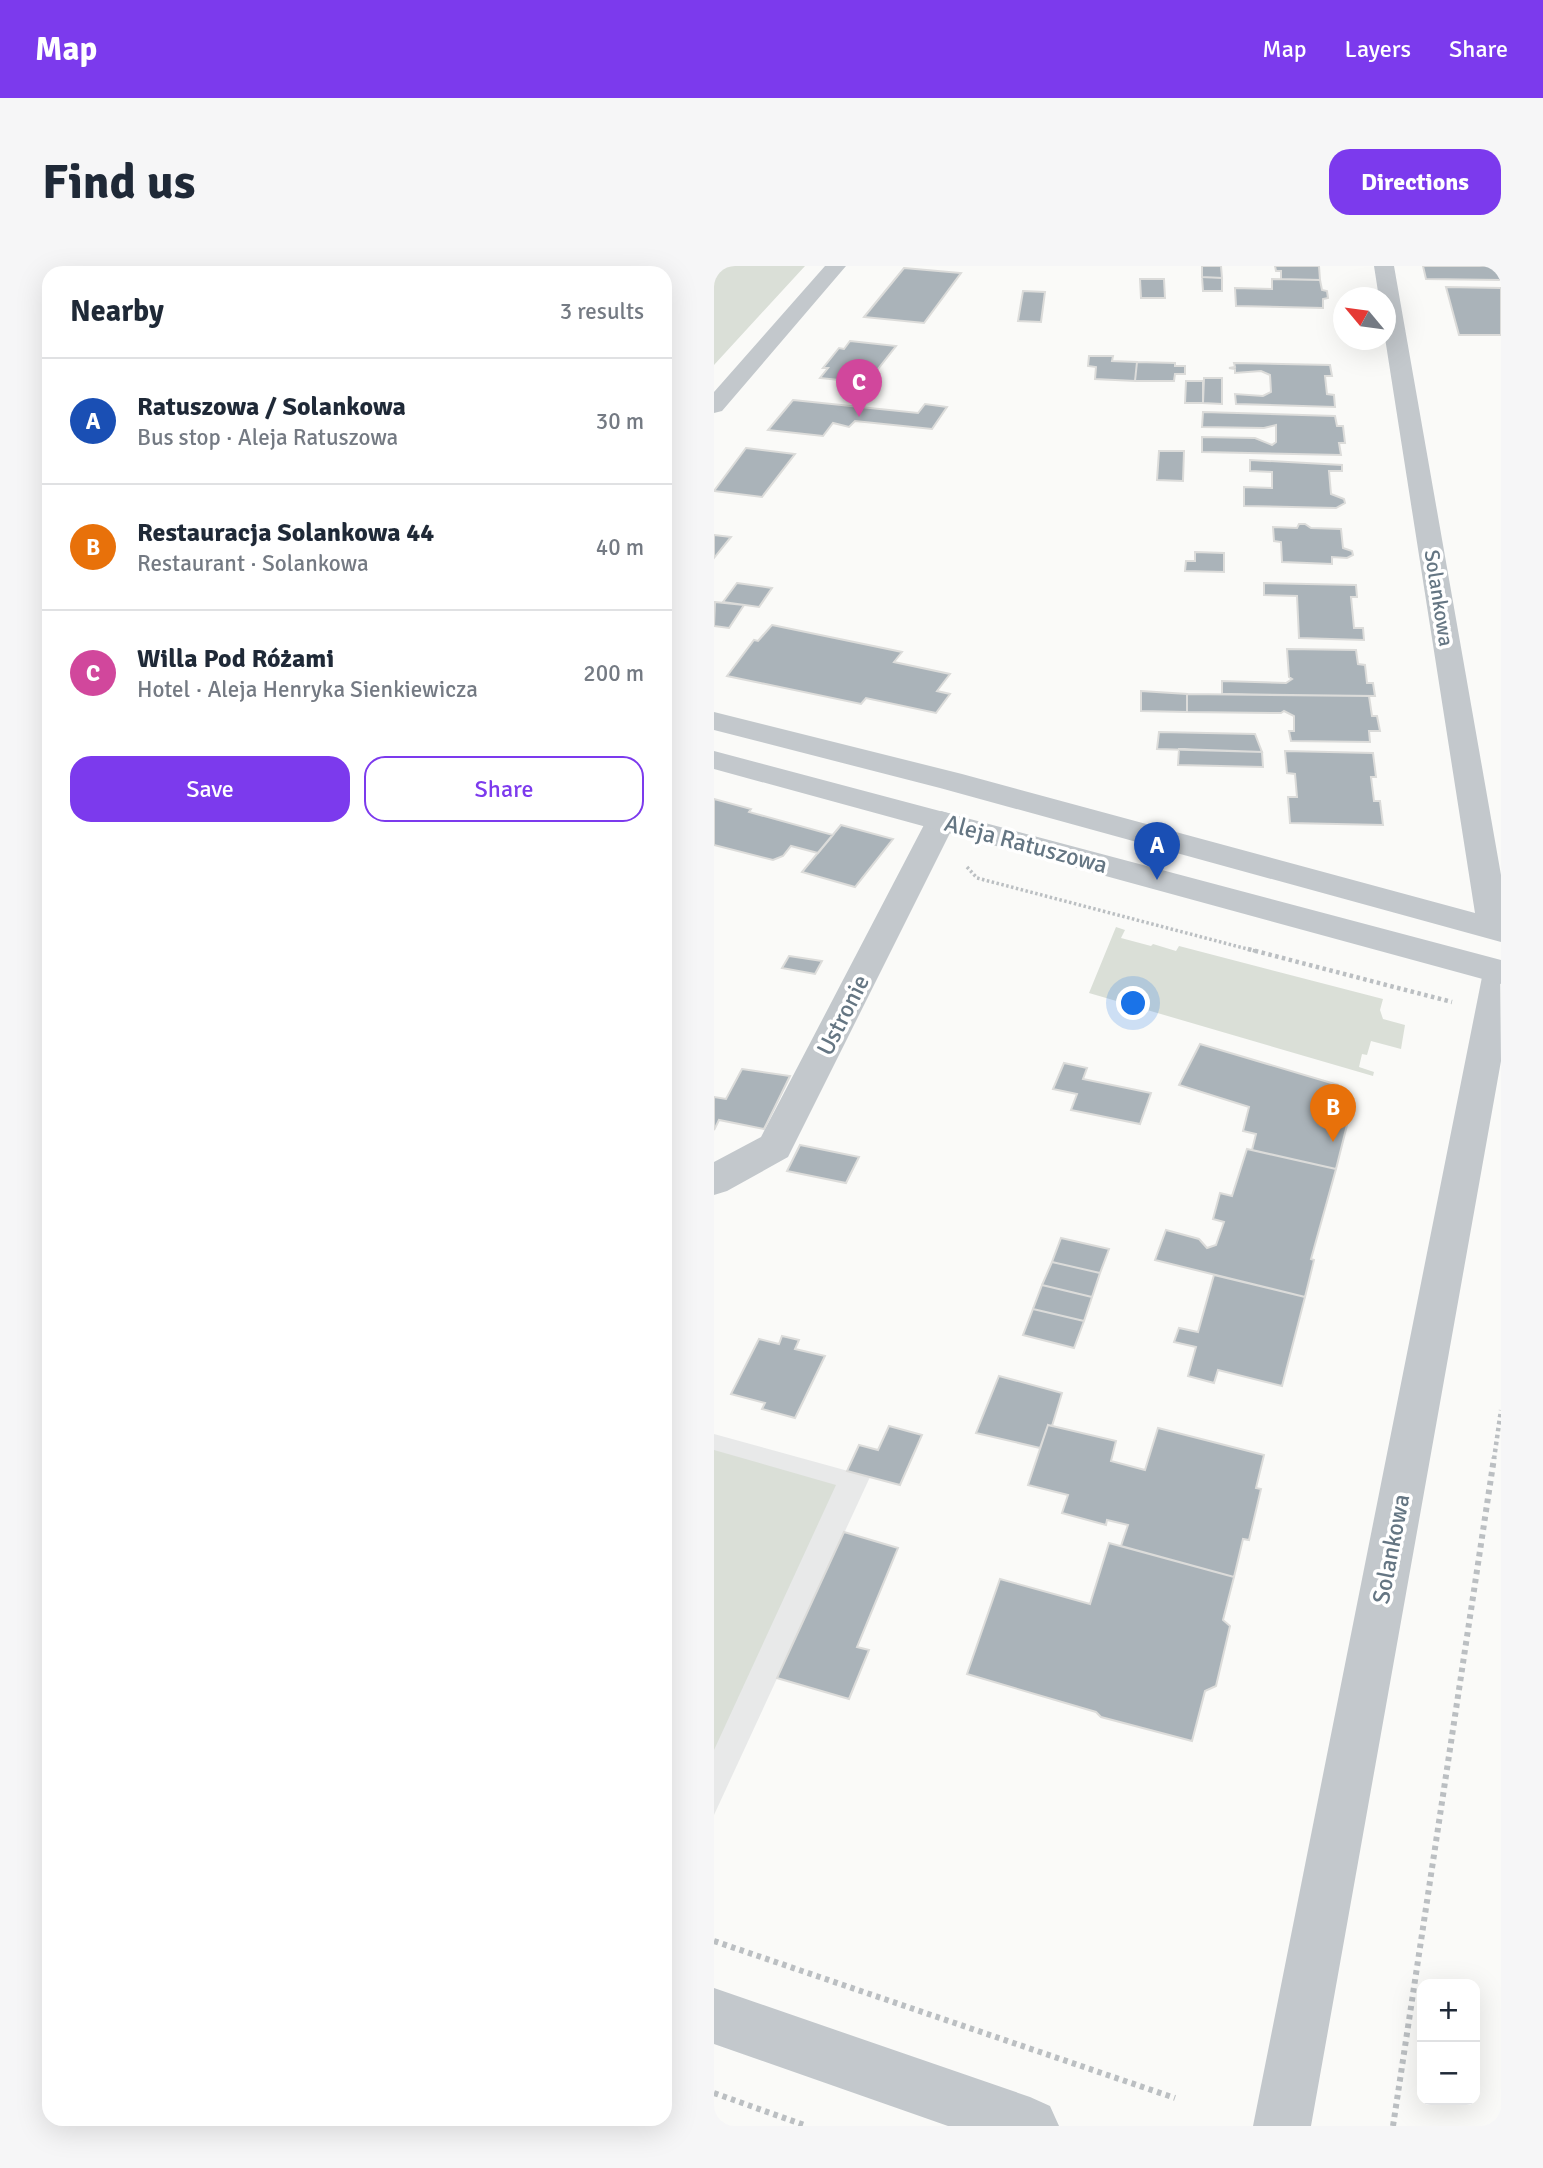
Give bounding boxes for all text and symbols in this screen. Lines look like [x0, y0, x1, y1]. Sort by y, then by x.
text: Map [35, 29, 97, 70]
text: Map [1262, 34, 1307, 64]
text: Layers [1345, 34, 1411, 64]
text: Share [1449, 34, 1508, 64]
button: Directions [1329, 149, 1501, 215]
text: Find us [42, 152, 195, 212]
north arrow [1333, 287, 1396, 350]
text: Nearby [70, 293, 164, 330]
text: 3 results [560, 297, 644, 326]
pin: C [836, 359, 882, 417]
text: Ratuszowa / Solankowa [137, 391, 406, 423]
text: A [86, 407, 100, 436]
text: 30 m [596, 407, 644, 436]
text: Bus stop · Aleja Ratuszowa [137, 423, 398, 452]
text: Restauracja Solankowa 44 [137, 517, 434, 549]
text: B [86, 533, 100, 562]
text: 40 m [596, 533, 644, 562]
street label: Solankowa [1419, 548, 1459, 648]
text: Restaurant · Solankowa [137, 549, 369, 578]
text: Willa Pod Różami [137, 643, 334, 675]
text: C [86, 659, 100, 688]
text: 200 m [583, 659, 644, 688]
text: Hotel · Aleja Henryka Sienkiewicza [137, 675, 478, 704]
button: Save [70, 756, 350, 822]
button: Share [364, 756, 644, 822]
street label: Aleja Ratuszowa [941, 808, 1111, 880]
pin: A [1134, 822, 1180, 880]
street label: Ustronie [810, 970, 876, 1060]
your location [1116, 986, 1150, 1020]
pin: B [1310, 1084, 1356, 1142]
street label: Solankowa [1366, 1492, 1416, 1606]
map controls [1417, 1979, 1480, 2105]
button: + [1417, 1979, 1480, 2042]
button: − [1417, 2042, 1480, 2105]

